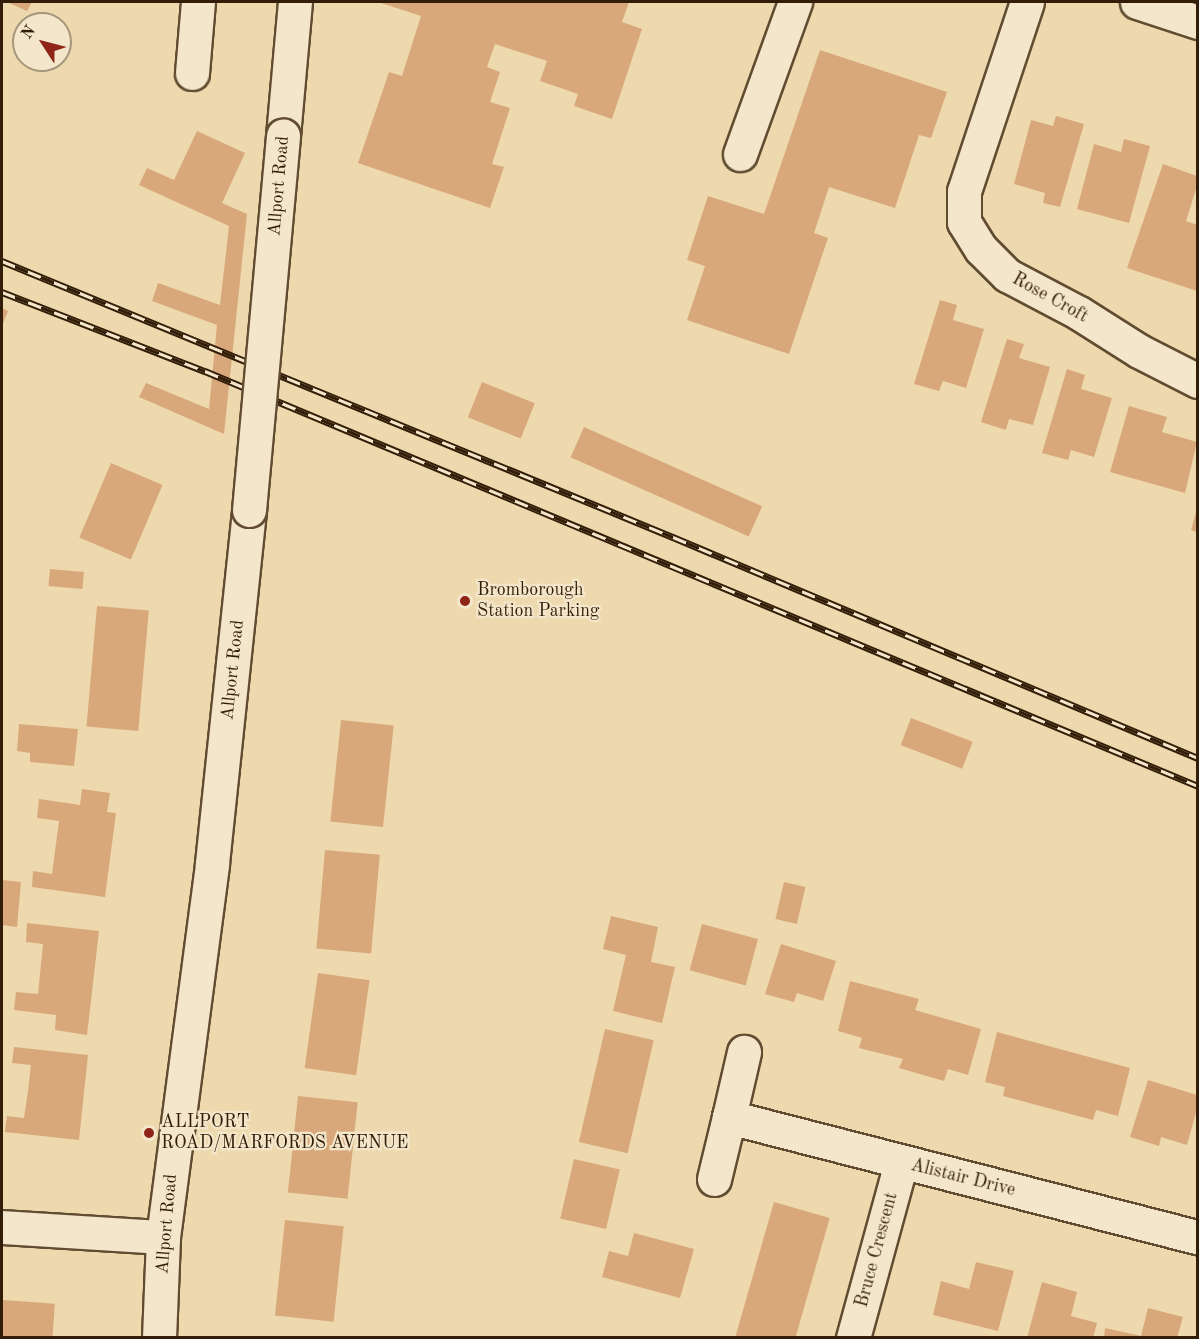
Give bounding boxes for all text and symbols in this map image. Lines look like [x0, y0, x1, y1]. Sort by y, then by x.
north arrow [12, 12, 72, 72]
text: N [19, 23, 39, 42]
street label: Allport Road [264, 135, 294, 237]
street label: Rose Croft [1008, 268, 1092, 328]
place label: Bromborough Station Parking [477, 580, 600, 622]
marker: Bromborough Station Parking [458, 594, 472, 608]
street label: Allport Road [217, 619, 249, 721]
place label: ALLPORT ROAD/MARFORDS AVENUE [161, 1112, 408, 1154]
marker: ALLPORT ROAD/MARFORDS AVENUE [142, 1126, 156, 1140]
street label: Alistair Drive [908, 1155, 1018, 1201]
street label: Allport Road [152, 1173, 182, 1275]
street label: Bruce Crescent [851, 1190, 903, 1310]

